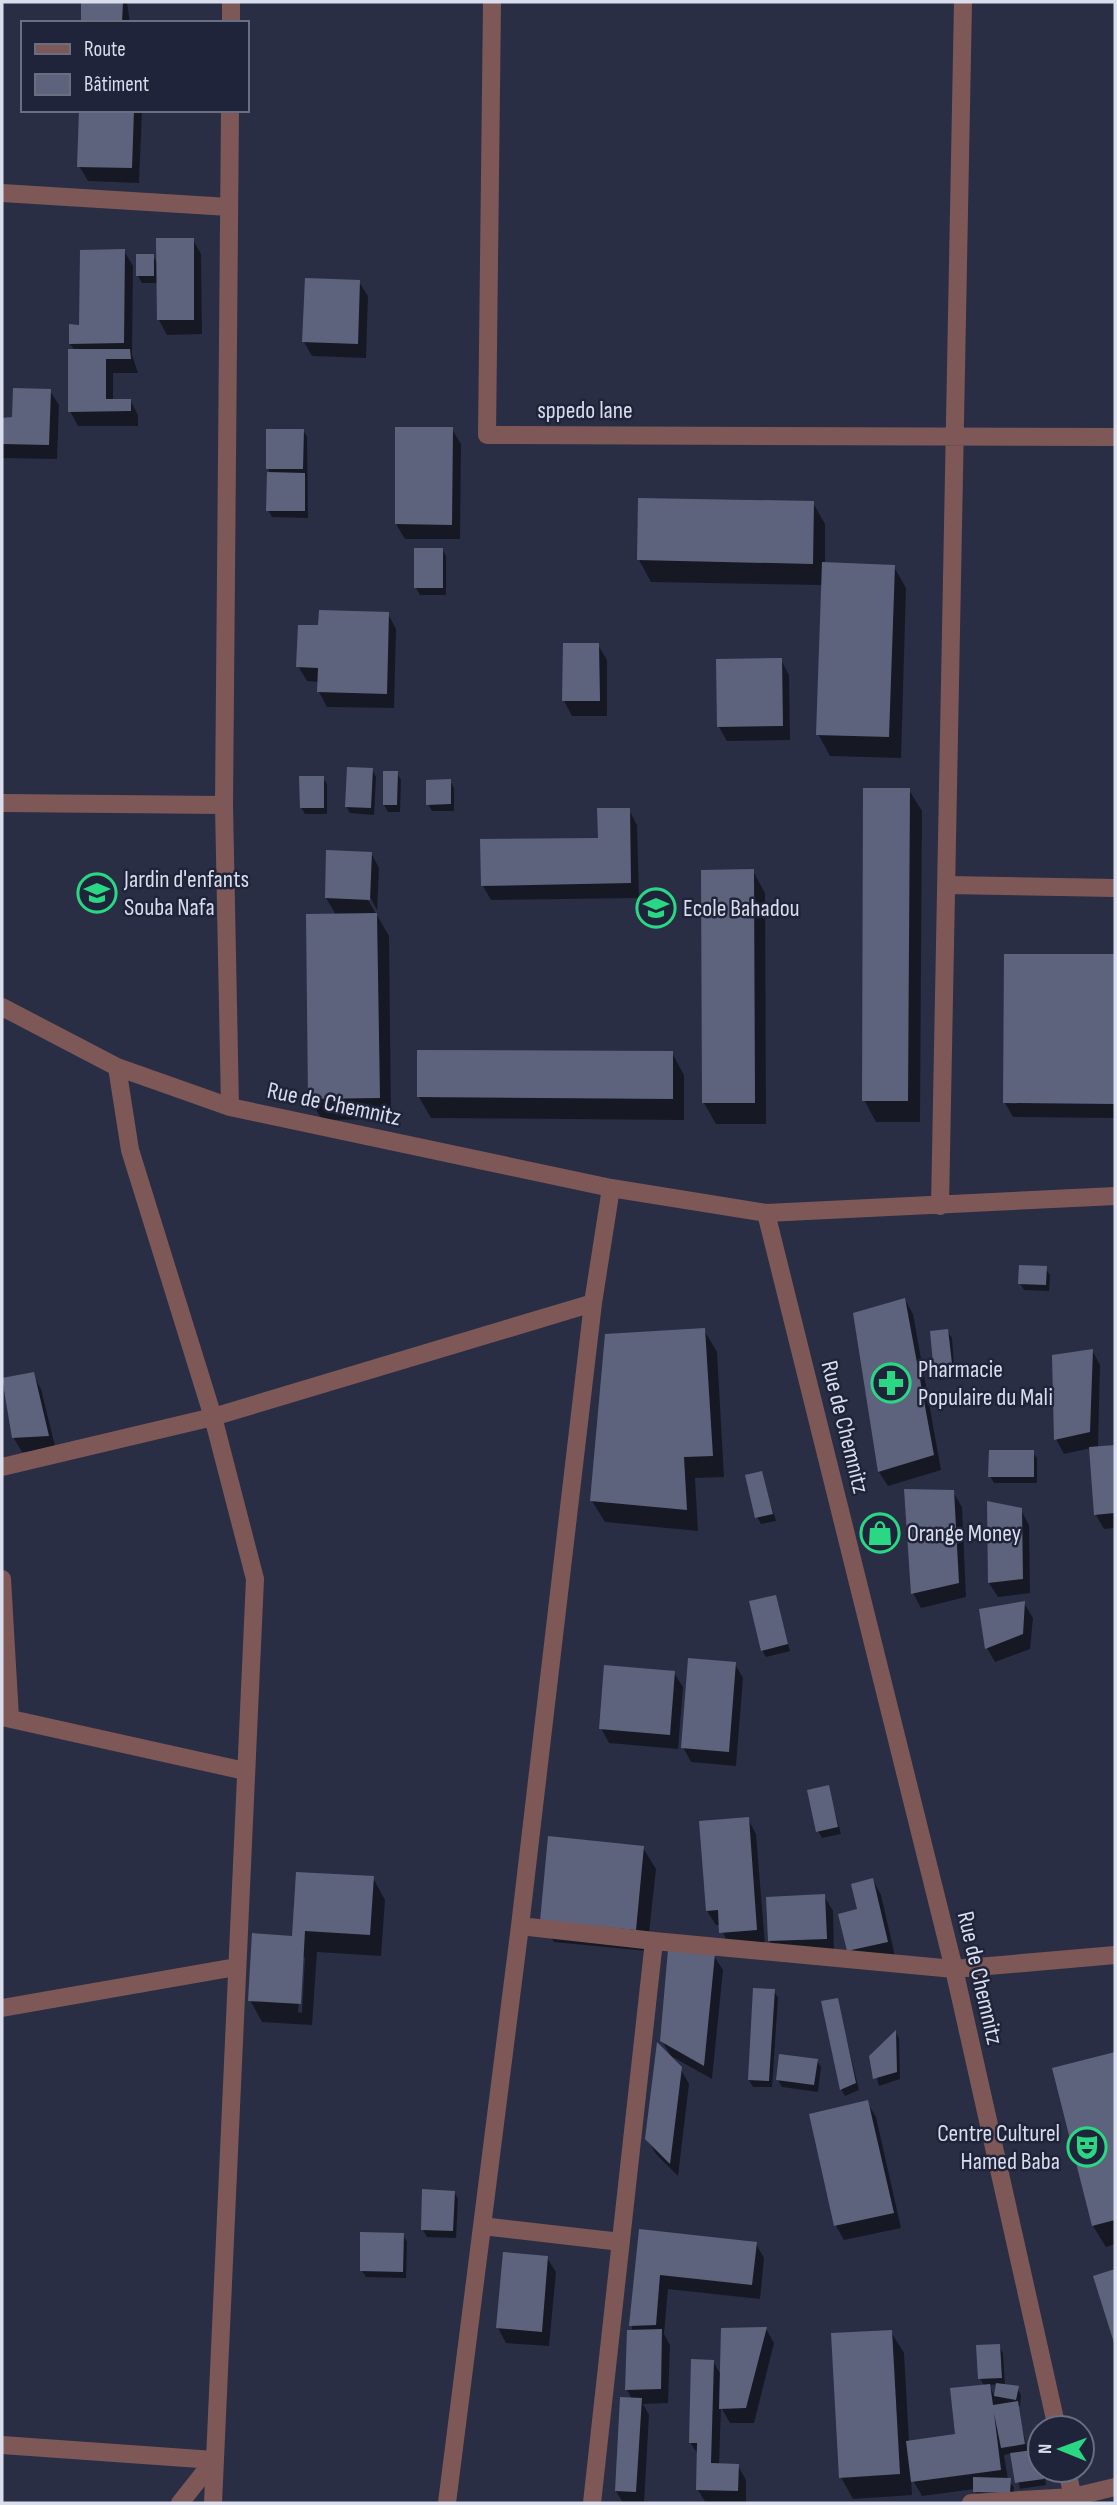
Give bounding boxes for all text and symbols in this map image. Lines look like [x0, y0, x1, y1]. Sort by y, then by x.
legend [21, 21, 248, 112]
text: Route [84, 37, 126, 62]
text: Bâtiment [84, 72, 149, 97]
street label: sppedo lane [537, 396, 633, 425]
place label: Jardin d'enfants Souba Nafa [123, 865, 249, 922]
school or university icon: Jardin d'enfants Souba Nafa [76, 872, 118, 914]
school or university icon: Ecole Bahadou [635, 887, 677, 929]
place label: Ecole Bahadou [683, 894, 800, 923]
street label: Rue de Chemnitz [265, 1076, 404, 1132]
place label: Pharmacie Populaire du Mali [918, 1355, 1053, 1412]
street label: Rue de Chemnitz [814, 1358, 876, 1497]
pharmacy icon: Pharmacie Populaire du Mali [870, 1362, 912, 1404]
shop icon: Orange Money [859, 1512, 901, 1554]
place label: Orange Money [907, 1519, 1021, 1548]
street label: Rue de Chemnitz [951, 1909, 1009, 2048]
place label: Centre Culturel Hamed Baba [937, 2119, 1060, 2176]
theatre icon: Centre Culturel Hamed Baba [1066, 2126, 1108, 2168]
north arrow [1026, 2414, 1096, 2484]
text: N [1034, 2443, 1057, 2454]

